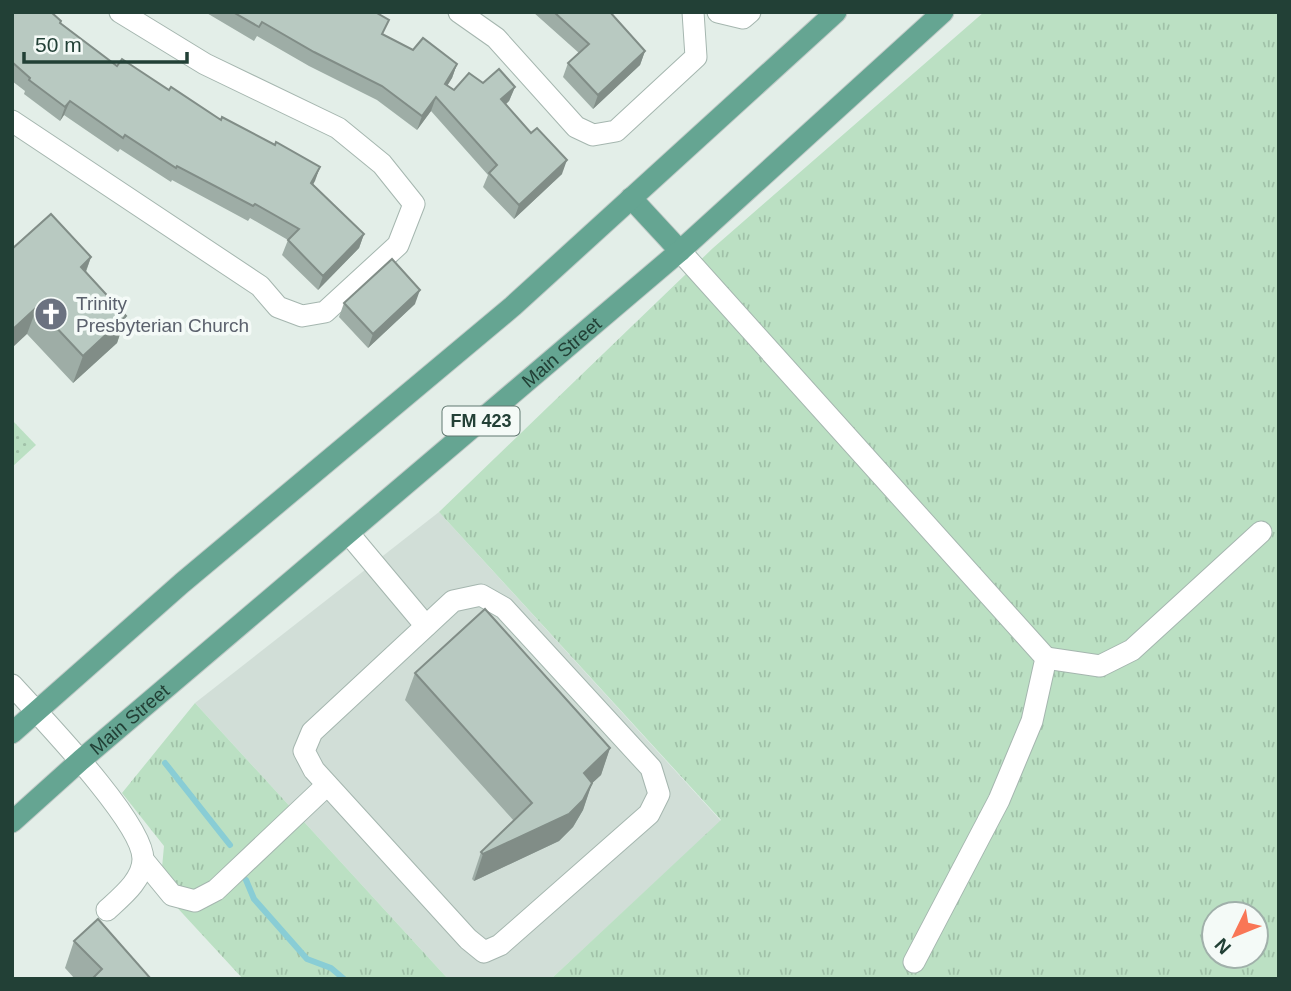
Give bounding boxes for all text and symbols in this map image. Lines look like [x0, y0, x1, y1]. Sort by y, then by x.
scale bar [24, 21, 187, 65]
text: 50 m [35, 33, 82, 56]
place label: Trinity Presbyterian Church [76, 293, 249, 336]
church icon: Trinity Presbyterian Church [32, 295, 70, 333]
street label: Main Street [517, 312, 606, 391]
road number: FM 423 [442, 407, 520, 436]
street label: Main Street [85, 679, 174, 759]
north arrow [1200, 900, 1270, 970]
text: N [1211, 934, 1235, 958]

